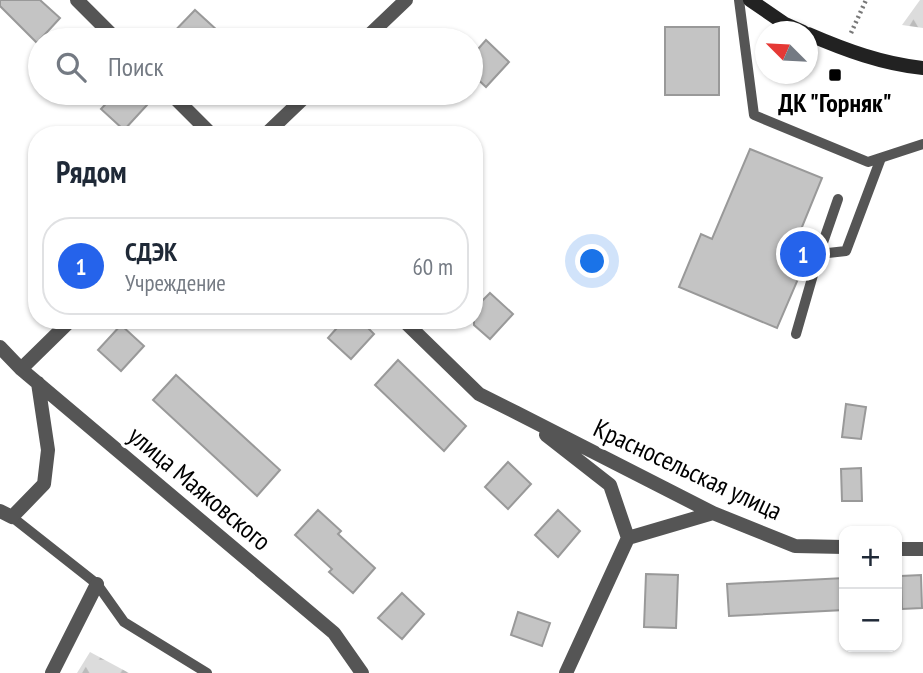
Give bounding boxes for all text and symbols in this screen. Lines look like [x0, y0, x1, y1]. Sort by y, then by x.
north arrow [755, 21, 818, 84]
search box [28, 28, 483, 105]
icon: search [52, 48, 90, 86]
text: Поиск [108, 50, 164, 83]
marker: ДК "Горняк" [827, 67, 843, 83]
place label: ДК "Горняк" [778, 86, 892, 119]
text: Рядом [56, 152, 127, 191]
pin: 1 [780, 228, 826, 280]
text: СДЭК [125, 235, 178, 268]
your location [575, 244, 609, 278]
text: 1 [76, 252, 87, 281]
text: 60 m [412, 252, 453, 281]
text: Учреждение [125, 268, 226, 297]
street label: Красносельская улица [589, 411, 787, 527]
street label: улица Маяковского [122, 419, 278, 557]
map controls [839, 526, 902, 652]
button: + [839, 526, 902, 589]
button: − [839, 589, 902, 652]

